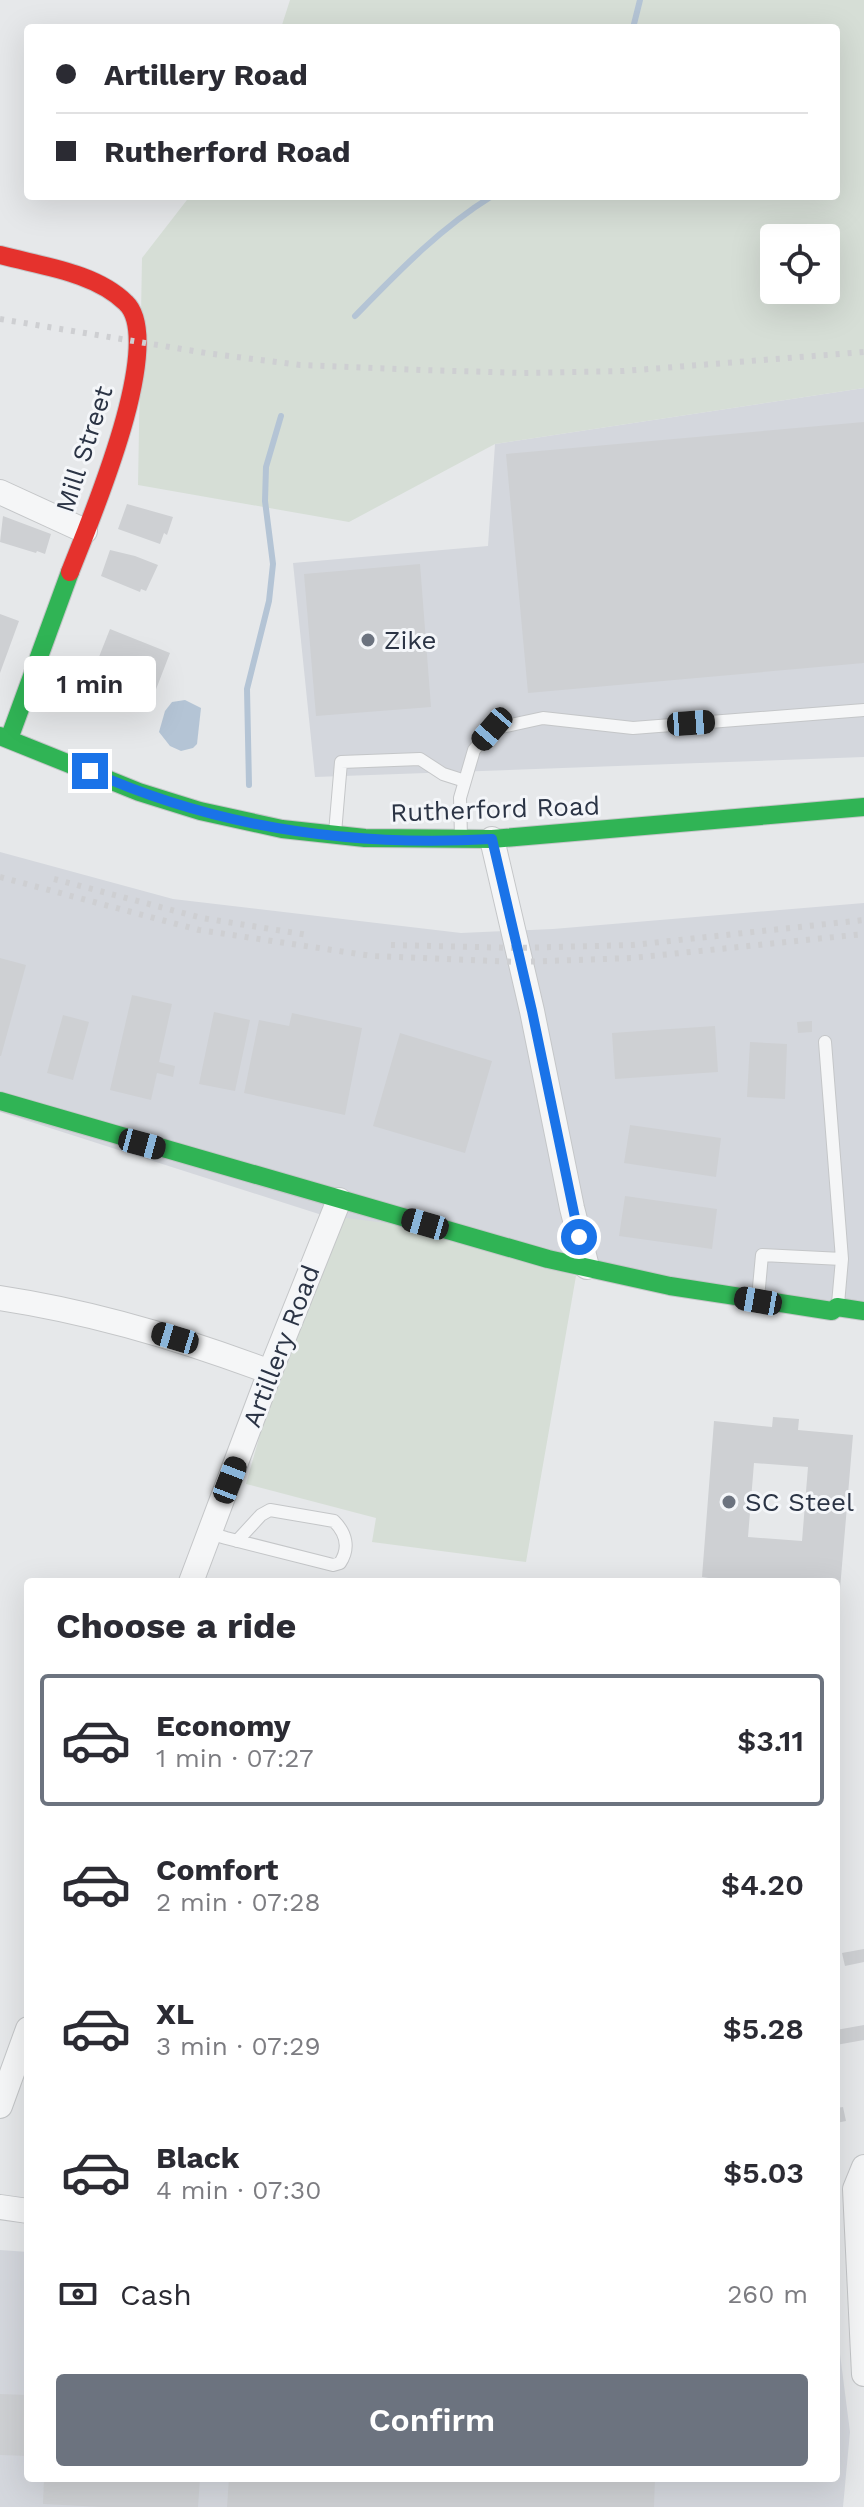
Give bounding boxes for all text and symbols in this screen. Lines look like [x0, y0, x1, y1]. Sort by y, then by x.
text: Artillery Road [104, 57, 308, 92]
text: Rutherford Road [104, 134, 350, 169]
map controls [760, 224, 840, 304]
button: locate [760, 224, 840, 304]
street label: Mill Street [49, 382, 119, 516]
place label: Zike [384, 625, 437, 655]
marker: Zike [359, 631, 377, 649]
callout: 1 min [24, 655, 156, 711]
text: 1 min [57, 669, 123, 699]
car [467, 703, 517, 755]
car [666, 709, 716, 737]
route end [72, 753, 108, 789]
street label: Rutherford Road [390, 790, 600, 828]
car [116, 1126, 168, 1162]
car [399, 1206, 451, 1242]
route start [561, 1219, 597, 1255]
street label: Artillery Road [236, 1261, 326, 1431]
car [732, 1285, 784, 1317]
car [149, 1320, 201, 1356]
car [210, 1453, 250, 1507]
place label: SC Steel [745, 1487, 854, 1517]
marker: SC Steel [720, 1493, 738, 1511]
text: Choose a ride [56, 1605, 296, 1647]
icon: car [60, 1704, 132, 1776]
text: Economy [156, 1708, 291, 1743]
text: $3.11 [737, 1723, 804, 1758]
text: 1 min · 07:27 [156, 1743, 314, 1773]
icon: car [60, 1848, 132, 1920]
text: Comfort [156, 1852, 278, 1887]
text: $4.20 [721, 1867, 804, 1902]
text: 2 min · 07:28 [156, 1887, 321, 1917]
icon: car [60, 1992, 132, 2064]
text: XL [156, 1996, 194, 2031]
text: $5.28 [723, 2011, 804, 2046]
text: 3 min · 07:29 [156, 2031, 321, 2061]
icon: car [60, 2136, 132, 2208]
text: Black [156, 2140, 240, 2175]
text: $5.03 [723, 2155, 804, 2190]
text: 4 min · 07:30 [156, 2175, 321, 2205]
icon: cash [56, 2272, 100, 2316]
text: Cash [120, 2277, 192, 2312]
text: 260 m [727, 2279, 808, 2309]
button: Confirm [56, 2374, 808, 2466]

